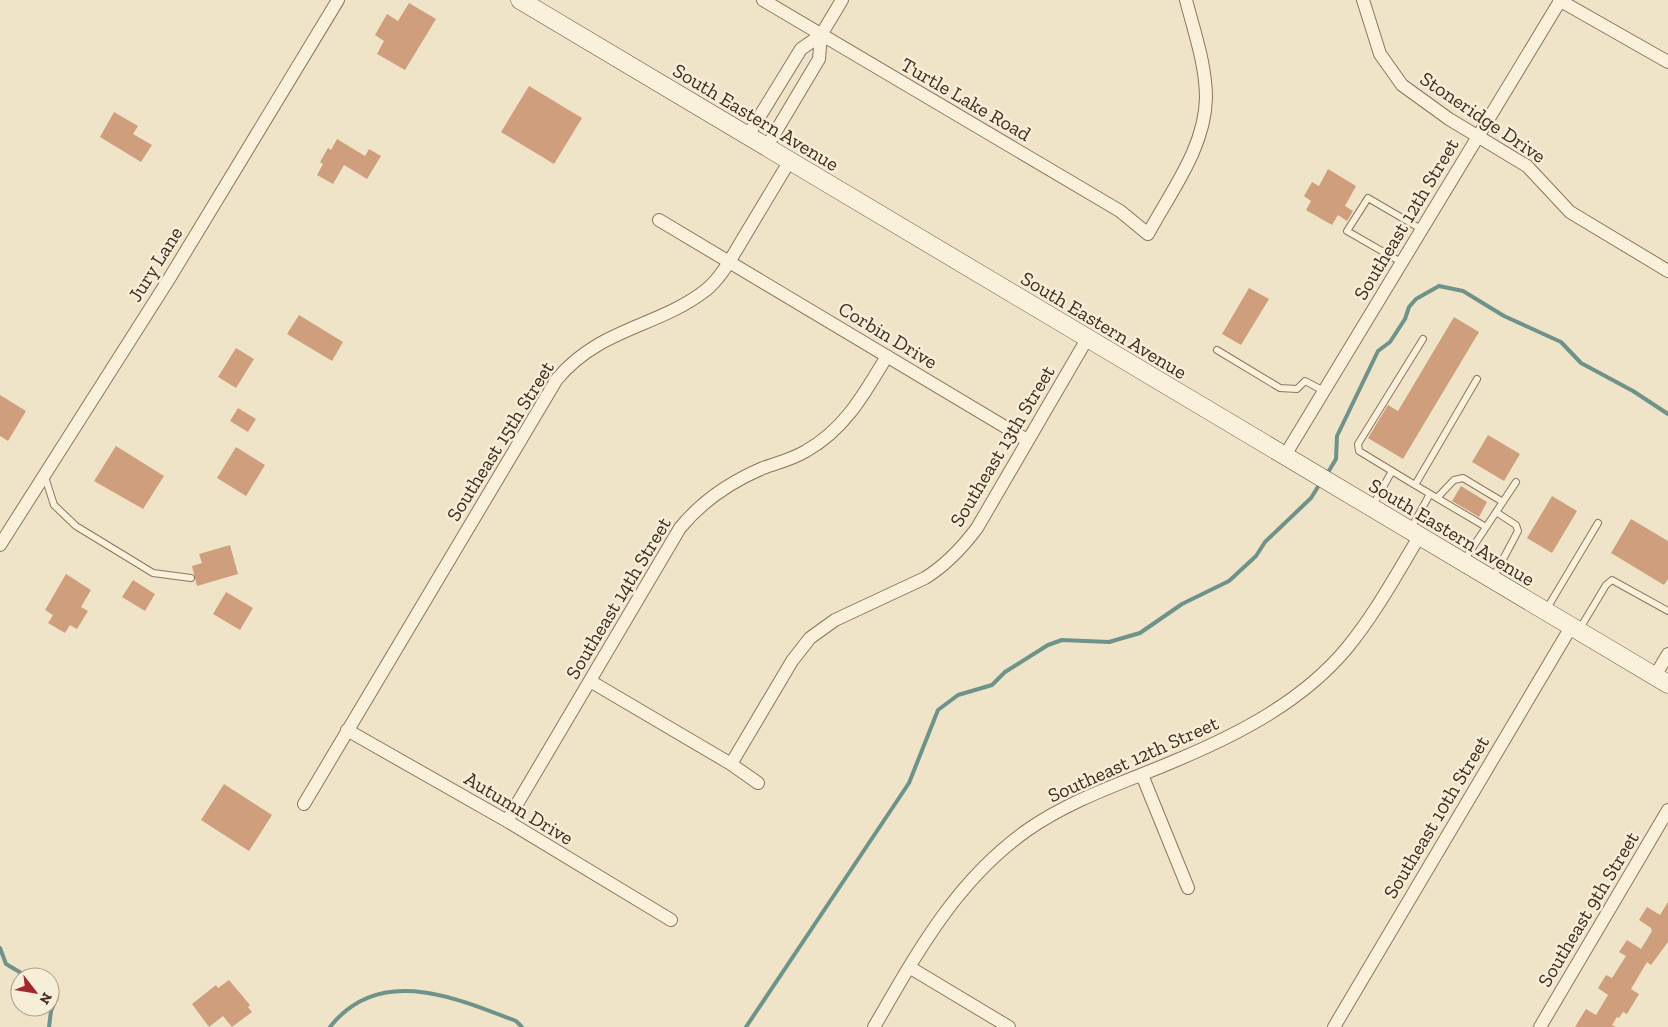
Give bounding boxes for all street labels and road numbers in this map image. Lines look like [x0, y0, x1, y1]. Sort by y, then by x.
street label: Turtle Lake Road [897, 52, 1035, 146]
street label: South Eastern Avenue [669, 58, 843, 176]
street label: Stoneridge Drive [1416, 66, 1550, 168]
street label: Southeast 12th Street [1348, 133, 1464, 304]
street label: Jury Lane [123, 222, 187, 306]
street label: South Eastern Avenue [1017, 266, 1191, 384]
street label: Corbin Drive [834, 296, 942, 374]
street label: Southeast 15th Street [441, 356, 559, 525]
street label: Southeast 13th Street [944, 361, 1060, 531]
street label: South Eastern Avenue [1365, 473, 1539, 591]
street label: Southeast 14th Street [560, 512, 676, 683]
street label: Southeast 12th Street [1044, 710, 1223, 807]
street label: Southeast 10th Street [1378, 731, 1494, 903]
street label: Autumn Drive [460, 766, 578, 850]
street label: Southeast 9th Street [1532, 827, 1644, 991]

